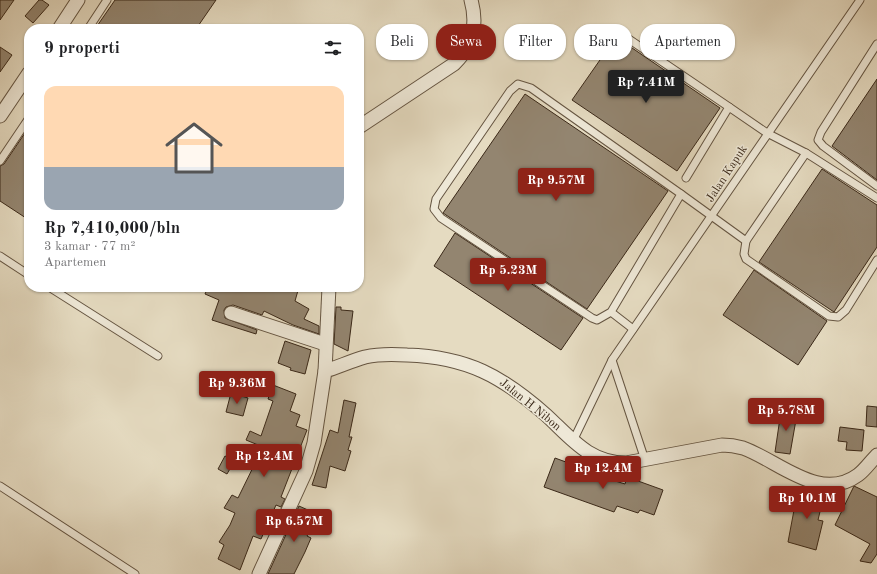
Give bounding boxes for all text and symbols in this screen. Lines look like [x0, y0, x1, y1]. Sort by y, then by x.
chip: Beli [376, 24, 428, 60]
chip: Sewa [436, 24, 496, 60]
chip: Filter [504, 24, 566, 60]
chip: Baru [574, 24, 632, 60]
chip: Apartemen [640, 24, 735, 60]
icon: filters [322, 37, 344, 59]
text: 9 properti [44, 40, 120, 57]
pin: Rp 7.41M [605, 70, 687, 104]
text: Rp 7.41M [617, 76, 675, 89]
icon: home [158, 112, 230, 184]
street label: Jalan Kapuk [704, 143, 750, 205]
pin: Rp 9.57M [515, 168, 597, 202]
text: Rp 9.57M [527, 174, 585, 187]
text: Rp 7,410,000/bln [44, 220, 180, 237]
text: 3 kamar · 77 m² [44, 240, 135, 253]
text: Apartemen [44, 256, 106, 269]
pin: Rp 5.23M [467, 258, 549, 292]
text: Rp 5.23M [479, 264, 537, 277]
pin: Rp 9.36M [196, 371, 278, 405]
text: Rp 9.36M [208, 377, 266, 390]
street label: Jalan H Nibon [497, 377, 563, 434]
pin: Rp 5.78M [745, 398, 827, 432]
text: Rp 5.78M [757, 404, 815, 417]
pin: Rp 12.4M [223, 444, 305, 478]
text: Rp 12.4M [235, 450, 293, 463]
pin: Rp 12.4M [562, 456, 644, 490]
text: Rp 12.4M [574, 462, 632, 475]
pin: Rp 10.1M [766, 486, 848, 520]
text: Rp 10.1M [778, 492, 836, 505]
pin: Rp 6.57M [253, 509, 335, 543]
text: Rp 6.57M [265, 515, 323, 528]

